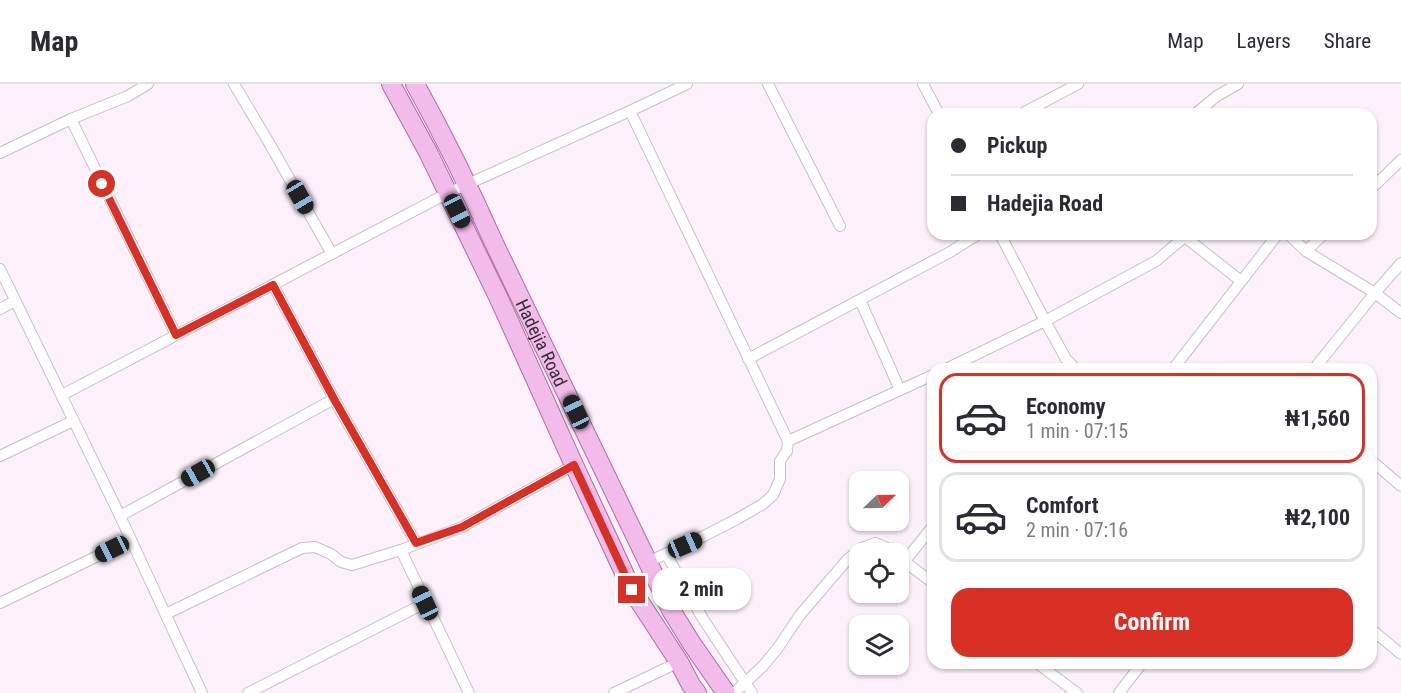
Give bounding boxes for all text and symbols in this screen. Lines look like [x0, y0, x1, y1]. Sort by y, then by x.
text: Map [30, 25, 78, 58]
text: Map [1167, 29, 1204, 53]
text: Layers [1237, 29, 1291, 53]
text: Share [1324, 29, 1371, 53]
text: Pickup [987, 133, 1047, 158]
route start [88, 170, 115, 197]
car [283, 177, 317, 217]
car [441, 191, 473, 231]
text: Hadejia Road [987, 191, 1103, 216]
street label: Hadejia Road [512, 295, 572, 389]
icon: car [954, 391, 1008, 445]
car [560, 392, 592, 432]
text: Economy [1026, 394, 1106, 419]
text: ₦1,560 [1284, 406, 1350, 431]
text: 1 min · 07:15 [1026, 419, 1128, 443]
car [178, 456, 218, 490]
north arrow [849, 471, 909, 531]
map controls [849, 471, 909, 675]
icon: car [954, 490, 1008, 544]
text: Comfort [1026, 493, 1099, 518]
text: ₦2,100 [1284, 505, 1350, 530]
text: 2 min · 07:16 [1026, 518, 1128, 542]
car [665, 529, 705, 561]
car [92, 533, 132, 565]
button: locate [849, 543, 909, 603]
callout: 2 min [653, 569, 752, 611]
route end [618, 576, 645, 603]
text: 2 min [679, 577, 724, 601]
car [409, 583, 441, 623]
button: Confirm [951, 588, 1353, 657]
button: layers [849, 615, 909, 675]

